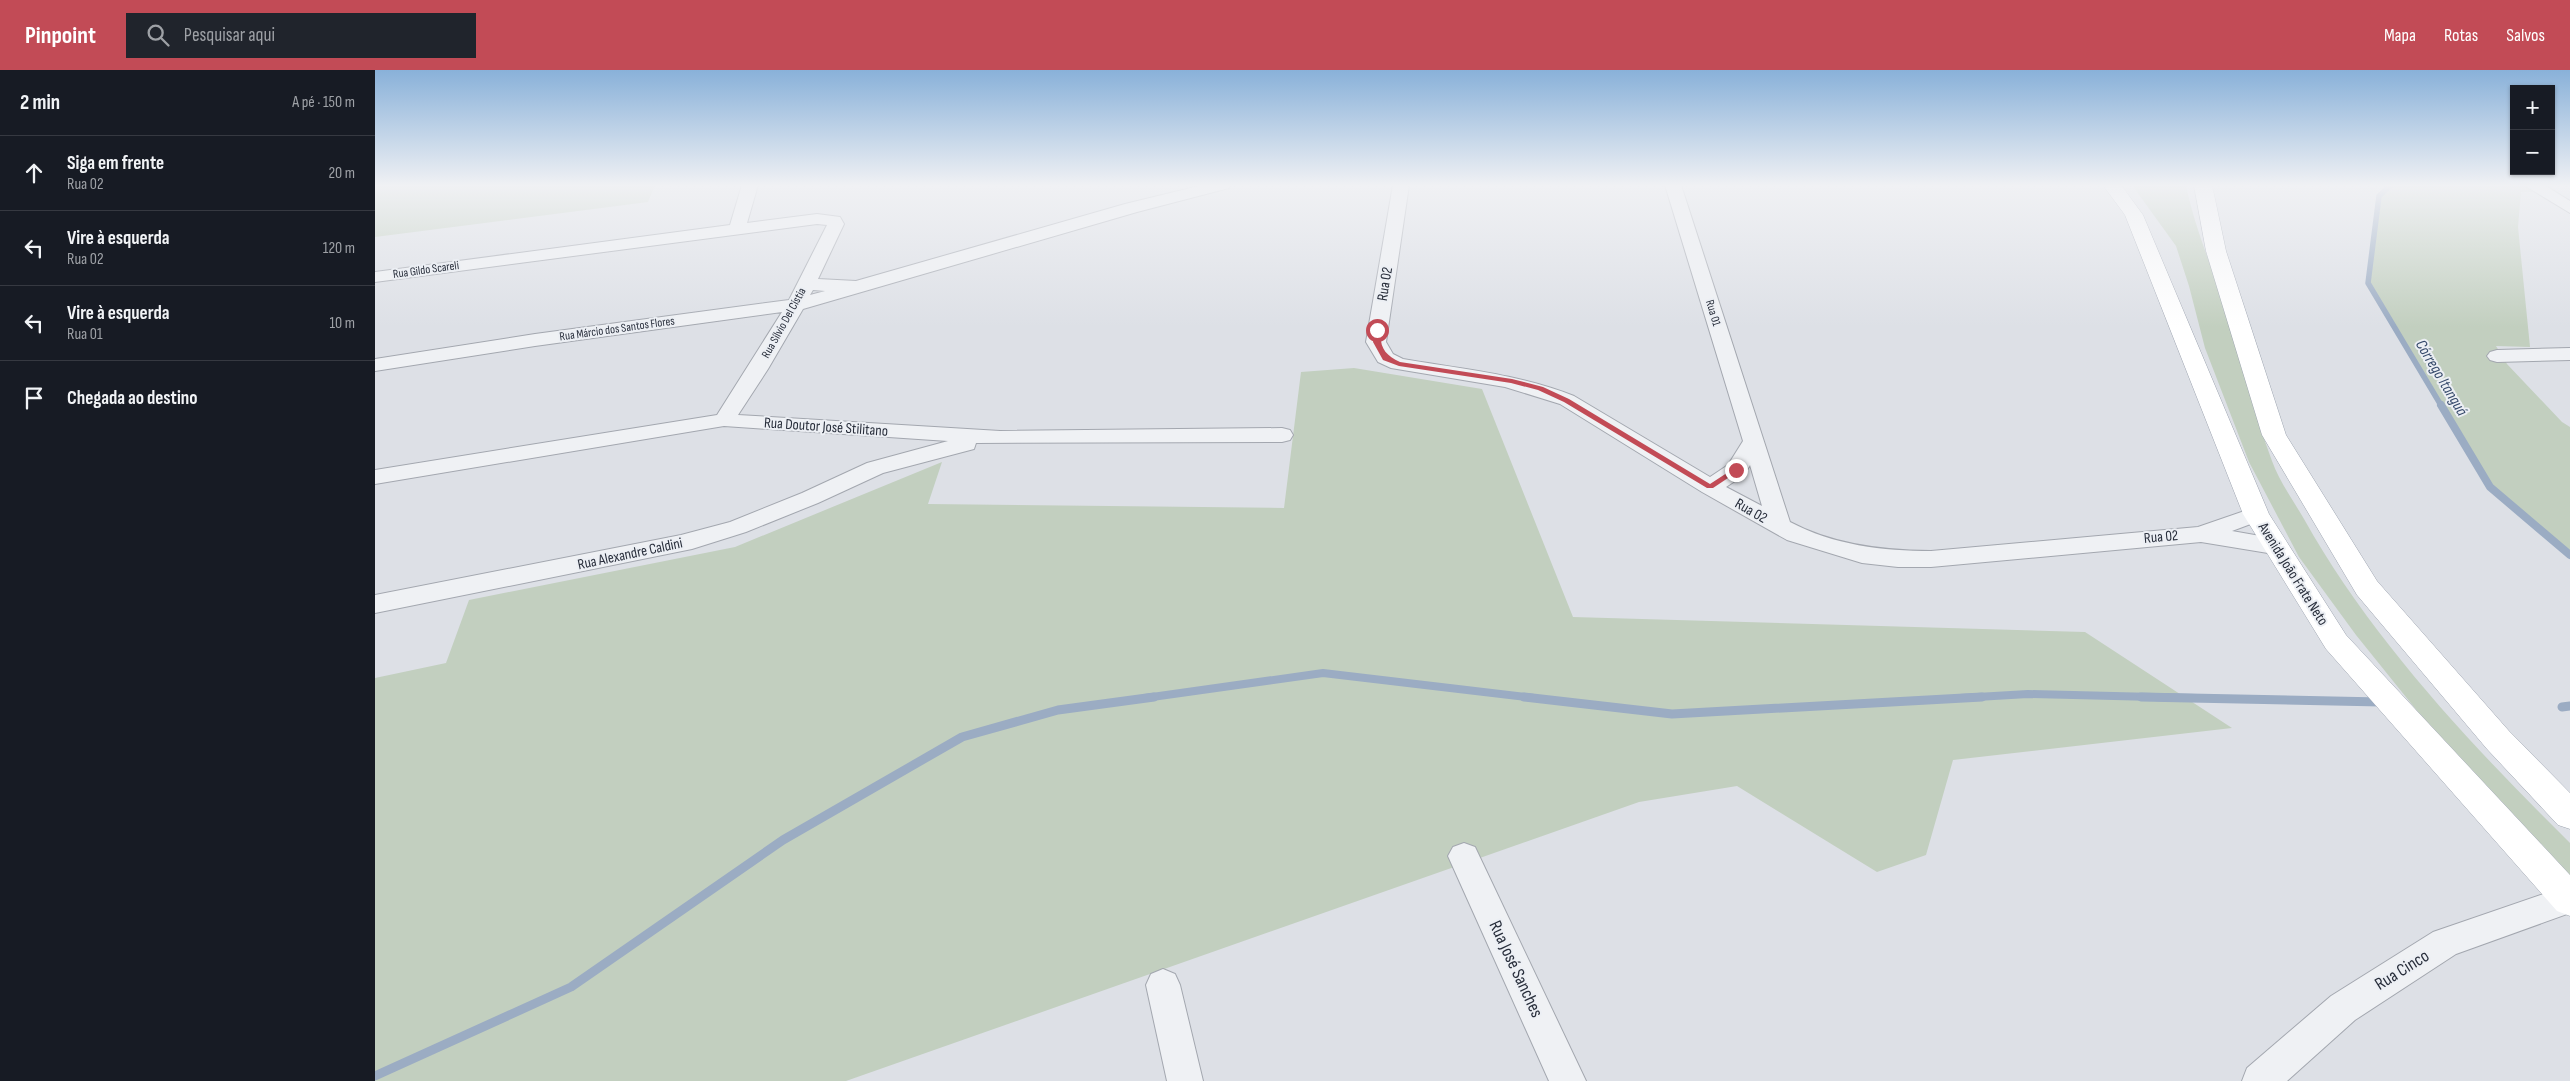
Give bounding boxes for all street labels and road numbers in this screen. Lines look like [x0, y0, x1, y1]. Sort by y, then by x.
street label: Rua Gildo Scareli [392, 258, 460, 282]
street label: Rua 02 [1373, 266, 1397, 302]
street label: Rua Sílvio Del Cístia [758, 285, 810, 361]
street label: Rua 01 [1702, 298, 1724, 329]
street label: Rua Márcio dos Santos Flores [558, 313, 676, 345]
street label: Rua Doutor José Stilitano [763, 413, 889, 441]
street label: Rua 02 [1731, 494, 1771, 528]
street label: Avenida João Frate Neto [2253, 518, 2332, 629]
street label: Rua 02 [2143, 526, 2179, 548]
street label: Rua Alexandre Caldini [576, 534, 684, 574]
street label: Rua José Sanches [1484, 917, 1548, 1021]
street label: Rua Cinco [2371, 945, 2433, 995]

